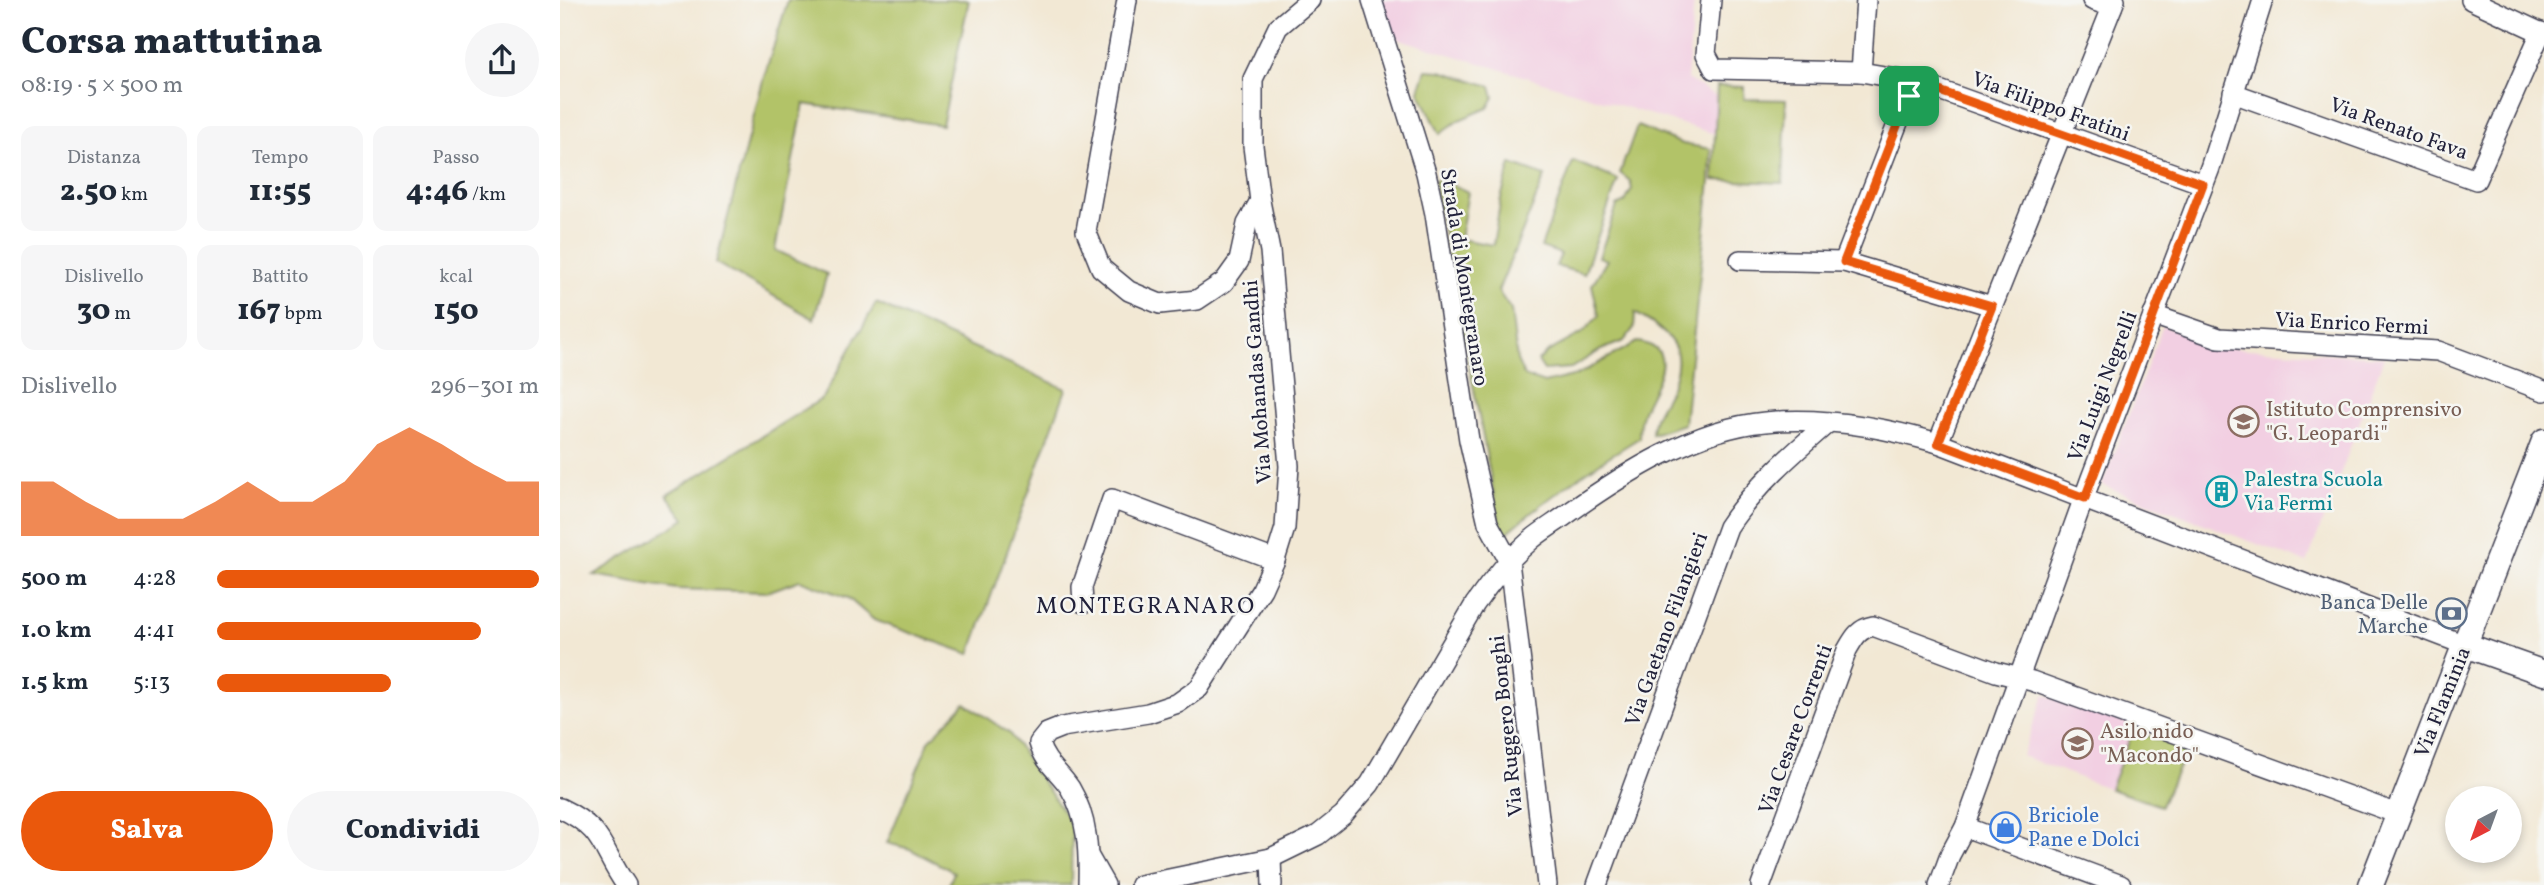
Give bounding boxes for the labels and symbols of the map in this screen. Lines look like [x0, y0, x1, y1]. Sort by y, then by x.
street label: Via Filippo Fratini [1967, 65, 2134, 150]
pin [1879, 66, 1939, 126]
street label: Via Renato Fava [2325, 91, 2472, 168]
street label: Strada di Montegranaro [1432, 166, 1495, 388]
street label: Via Mohandas Gandhi [1237, 279, 1280, 485]
street label: Via Enrico Fermi [2274, 306, 2429, 343]
street label: Via Luigi Negrelli [2061, 307, 2146, 466]
place label: Istituto Comprensivo "G. Leopardi" [2266, 396, 2462, 449]
school or university icon: Istituto Comprensivo "G. Leopardi" [2226, 404, 2260, 438]
place label: Palestra Scuola Via Fermi [2244, 466, 2383, 519]
building icon: Palestra Scuola Via Fermi [2204, 474, 2238, 508]
street label: Via Gaetano Filangieri [1619, 528, 1716, 731]
place label: Banca Delle Marche [2320, 589, 2428, 642]
district label: MONTEGRANARO [1036, 591, 1256, 623]
bank icon: Banca Delle Marche [2434, 597, 2468, 631]
street label: Via Ruggero Bonghi [1484, 634, 1531, 818]
street label: Via Cesare Correnti [1752, 640, 1841, 819]
street label: Via Flaminia [2408, 643, 2479, 762]
place label: Asilo nido "Macondo" [2100, 718, 2199, 771]
school or university icon: Asilo nido "Macondo" [2060, 726, 2094, 760]
north arrow [2445, 786, 2522, 863]
place label: Briciole Pane e Dolci [2028, 802, 2140, 855]
shop icon: Briciole Pane e Dolci [1988, 810, 2022, 844]

